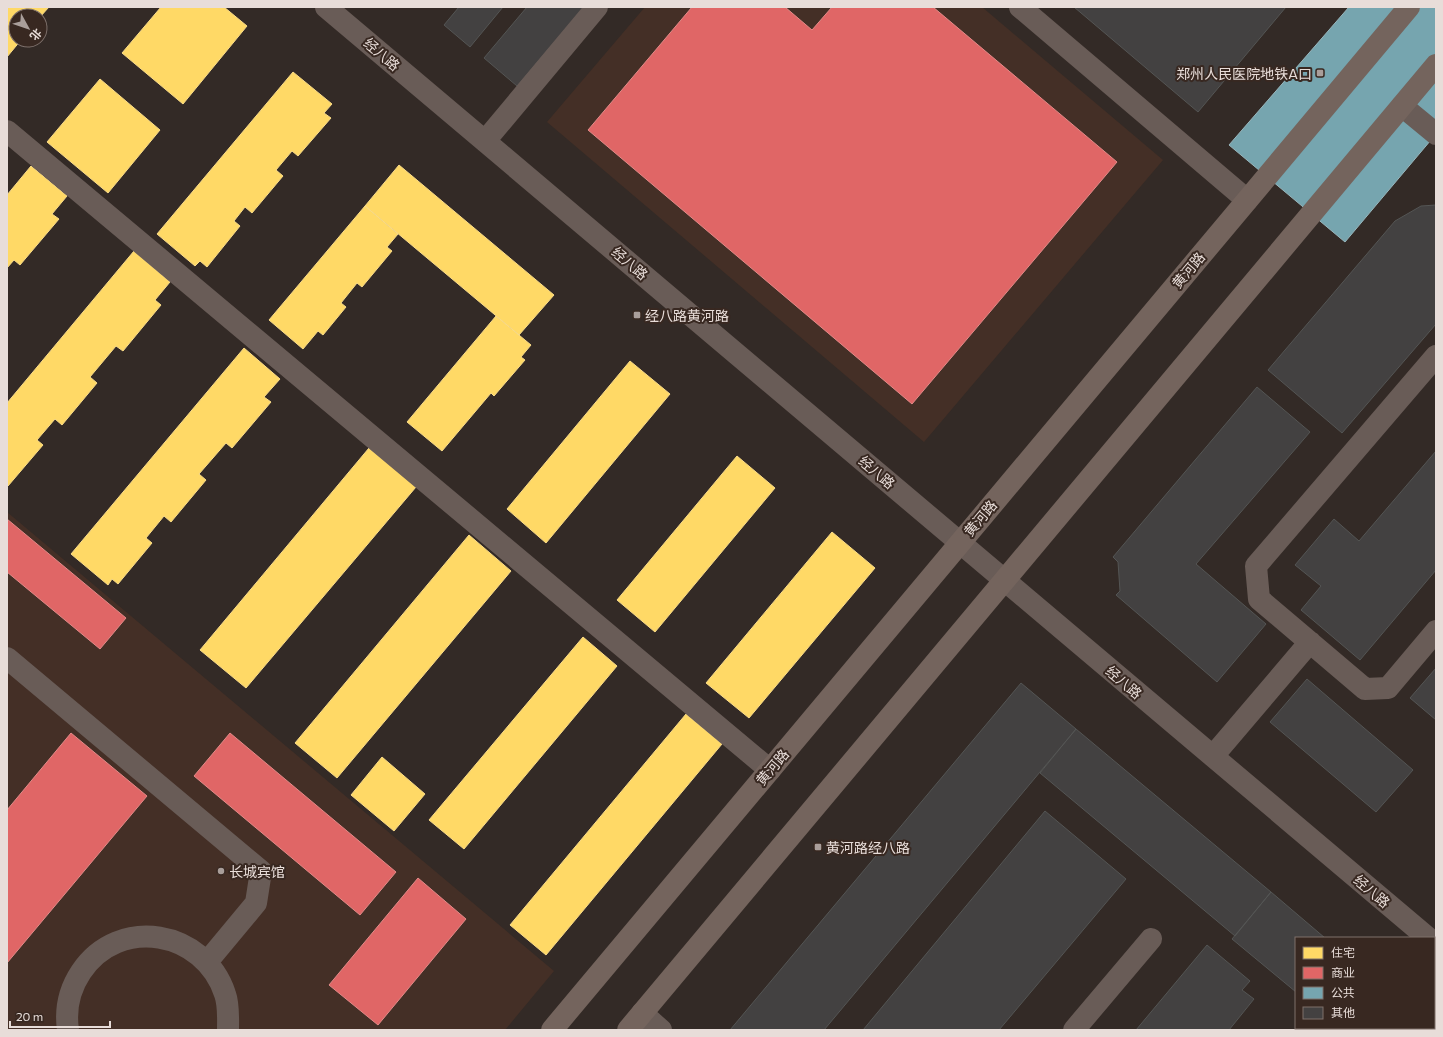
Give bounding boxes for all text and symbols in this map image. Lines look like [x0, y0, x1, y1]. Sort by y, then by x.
north arrow [8, 8, 48, 48]
text: 北 [28, 26, 45, 43]
street label: 经八路 [360, 34, 404, 74]
place label: 郑州人民医院地铁A口 [1176, 65, 1312, 82]
marker: 郑州人民医院地铁A口 [1315, 68, 1325, 78]
street label: 经八路 [608, 243, 652, 283]
street label: 黄河路 [1168, 248, 1208, 292]
place label: 经八路黄河路 [645, 307, 729, 324]
marker: 经八路黄河路 [632, 310, 642, 320]
street label: 经八路 [855, 452, 899, 492]
street label: 黄河路 [960, 496, 1000, 540]
street label: 经八路 [1102, 662, 1146, 702]
street label: 黄河路 [752, 745, 792, 789]
place label: 黄河路经八路 [826, 839, 910, 856]
marker: 黄河路经八路 [813, 842, 823, 852]
place label: 长城宾馆 [229, 863, 285, 880]
marker: 长城宾馆 [216, 866, 226, 876]
street label: 经八路 [1350, 871, 1394, 911]
legend [1295, 937, 1435, 1029]
text: 住宅 [1331, 945, 1355, 959]
text: 商业 [1331, 965, 1355, 979]
text: 公共 [1331, 985, 1355, 999]
scale bar [10, 1003, 110, 1029]
text: 其他 [1331, 1005, 1355, 1019]
text: 20 m [16, 1009, 43, 1023]

